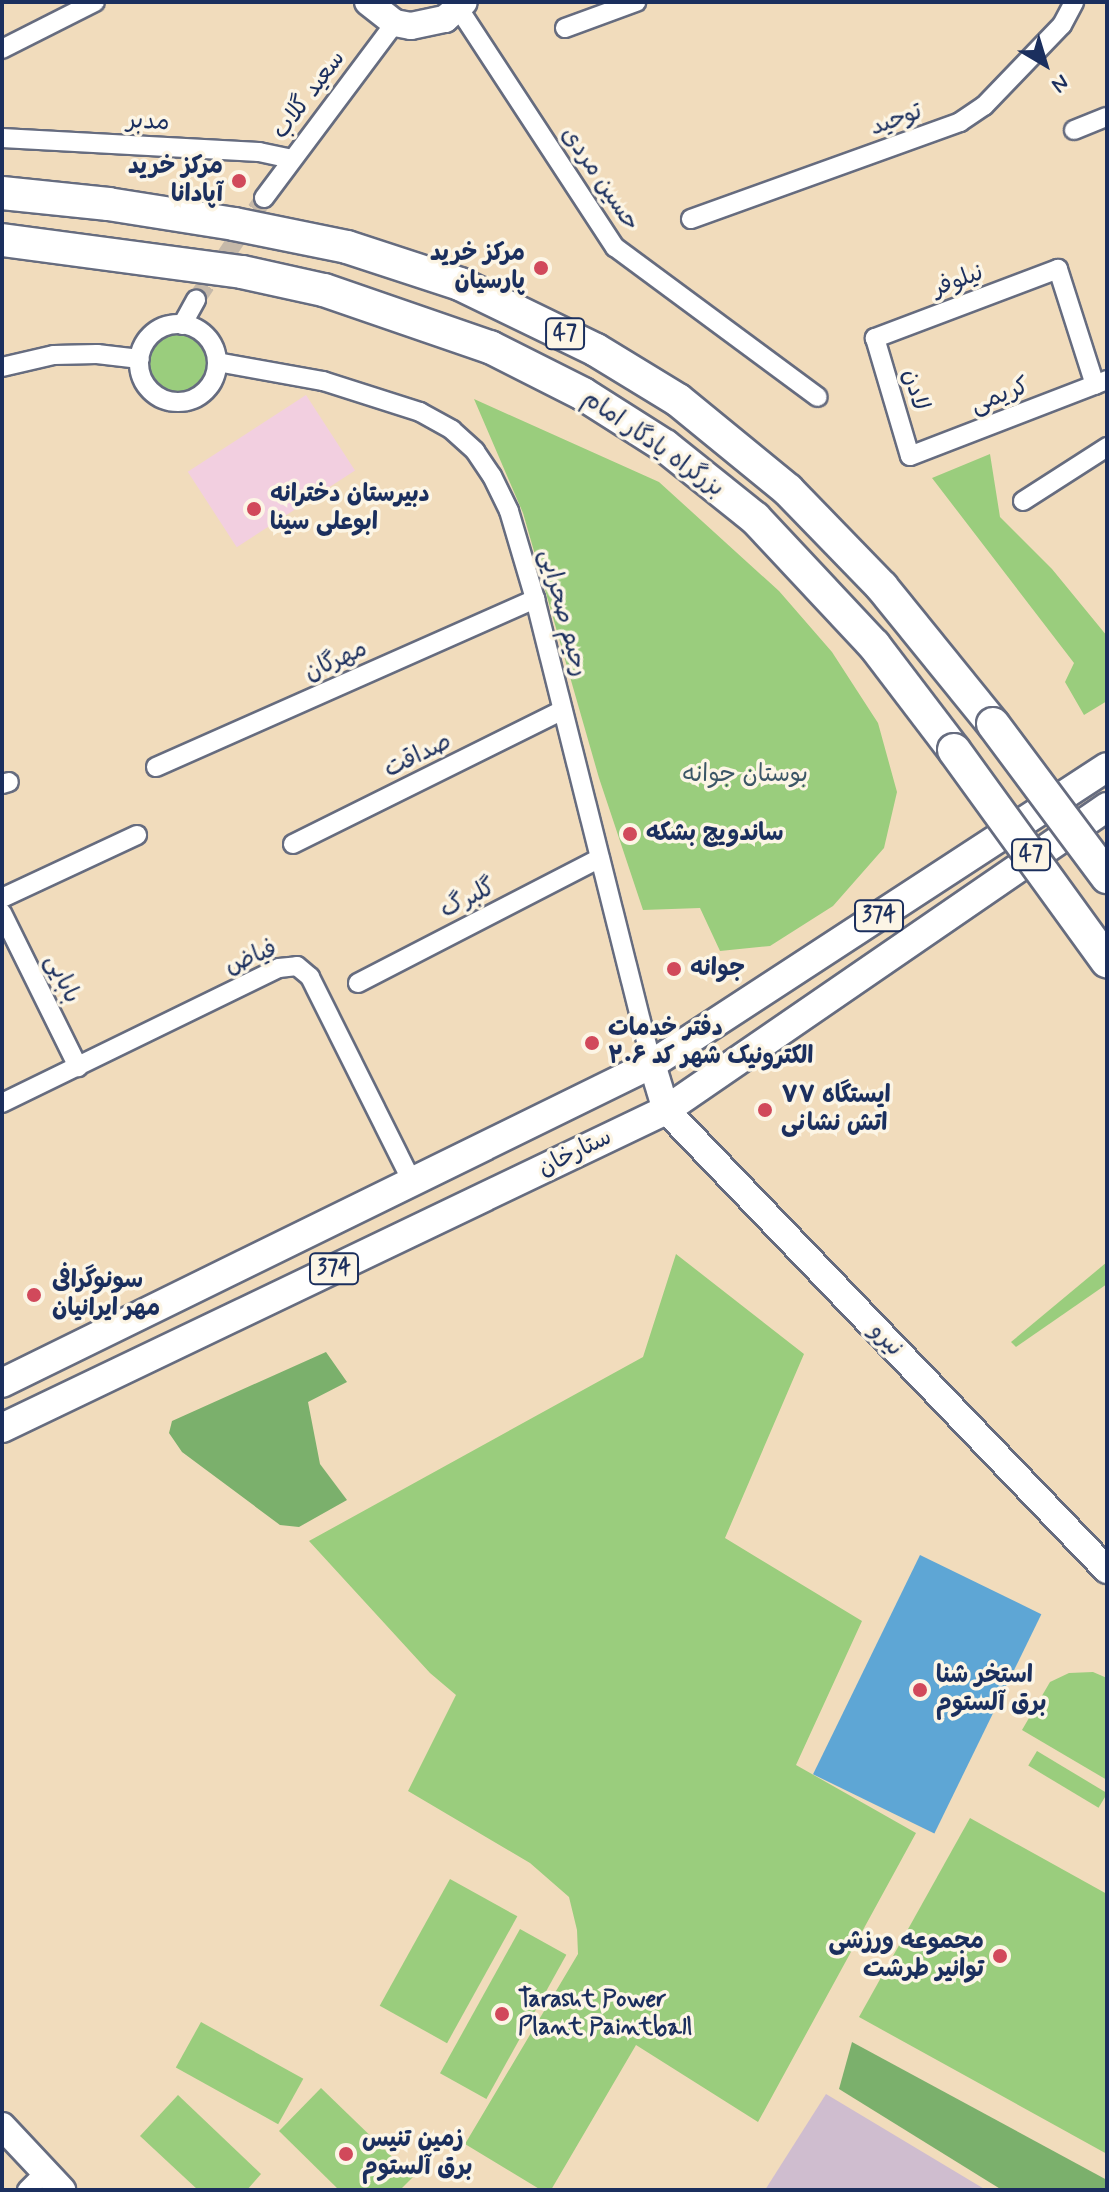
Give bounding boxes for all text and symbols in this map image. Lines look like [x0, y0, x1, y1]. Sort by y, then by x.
north arrow [1005, 24, 1085, 104]
street label: سعید گلاب [266, 45, 352, 145]
text: N [1045, 67, 1074, 98]
street label: توحید [866, 97, 926, 143]
street label: مدبر [126, 106, 170, 138]
street label: حسین مردی [555, 121, 645, 237]
place label: مرکز خرید آپادانا [128, 153, 223, 209]
marker: مرکز خرید آپادانا [230, 172, 248, 190]
place label: مرکز خرید پارسیان [430, 240, 525, 296]
marker: مرکز خرید پارسیان [532, 259, 550, 277]
street label: نیلوفر [929, 259, 987, 303]
road number: 47 [545, 316, 585, 352]
street label: لادن [895, 366, 935, 414]
street label: کریمی [967, 372, 1033, 420]
street label: بزرگراه یادگار امام [577, 385, 729, 503]
place label: دبیرستان دخترانه ابوعلی سینا [270, 481, 430, 537]
marker: دبیرستان دخترانه ابوعلی سینا [245, 500, 263, 518]
street label: رحیم صحرایی [532, 546, 594, 680]
street label: مهرگان [300, 635, 372, 687]
street label: صداقت [380, 727, 456, 785]
park label: بوستان جوانه [682, 761, 808, 789]
place label: ساندویچ بشکه [646, 820, 784, 848]
marker: ساندویچ بشکه [621, 825, 639, 843]
road number: 47 [1011, 837, 1051, 873]
street label: گلبرگ [436, 873, 500, 925]
road number: 374 [853, 898, 905, 934]
street label: فیاض [221, 935, 281, 981]
street label: بابایی [38, 950, 86, 1008]
place label: جوانه [690, 955, 745, 983]
marker: جوانه [665, 960, 683, 978]
place label: دفتر خدمات الکترونیک شهر کد ۲۰۶ [608, 1015, 813, 1071]
marker: دفتر خدمات الکترونیک شهر کد ۲۰۶ [583, 1034, 601, 1052]
place label: ایستگاه ۷۷ اتش نشانی [781, 1082, 891, 1138]
marker: ایستگاه ۷۷ اتش نشانی [756, 1101, 774, 1119]
street label: ستارخان [533, 1123, 617, 1183]
road number: 374 [308, 1251, 360, 1287]
place label: سونوگرافی مهر ایرانیان [52, 1267, 160, 1323]
marker: سونوگرافی مهر ایرانیان [23, 1284, 45, 1306]
street label: نیرو [863, 1317, 909, 1363]
place label: استخر شنا برق آلستوم [936, 1662, 1047, 1718]
marker: استخر شنا برق آلستوم [911, 1681, 929, 1699]
place label: مجموعه ورزشی توانیر طرشت [828, 1928, 984, 1984]
marker: مجموعه ورزشی توانیر طرشت [991, 1947, 1009, 1965]
place label: Tarasht Power Plant Paintball [518, 1986, 682, 2042]
marker: Tarasht Power Plant Paintball [493, 2005, 511, 2023]
place label: زمین تنیس برق آلستوم [362, 2126, 473, 2182]
marker: زمین تنیس برق آلستوم [337, 2145, 355, 2163]

